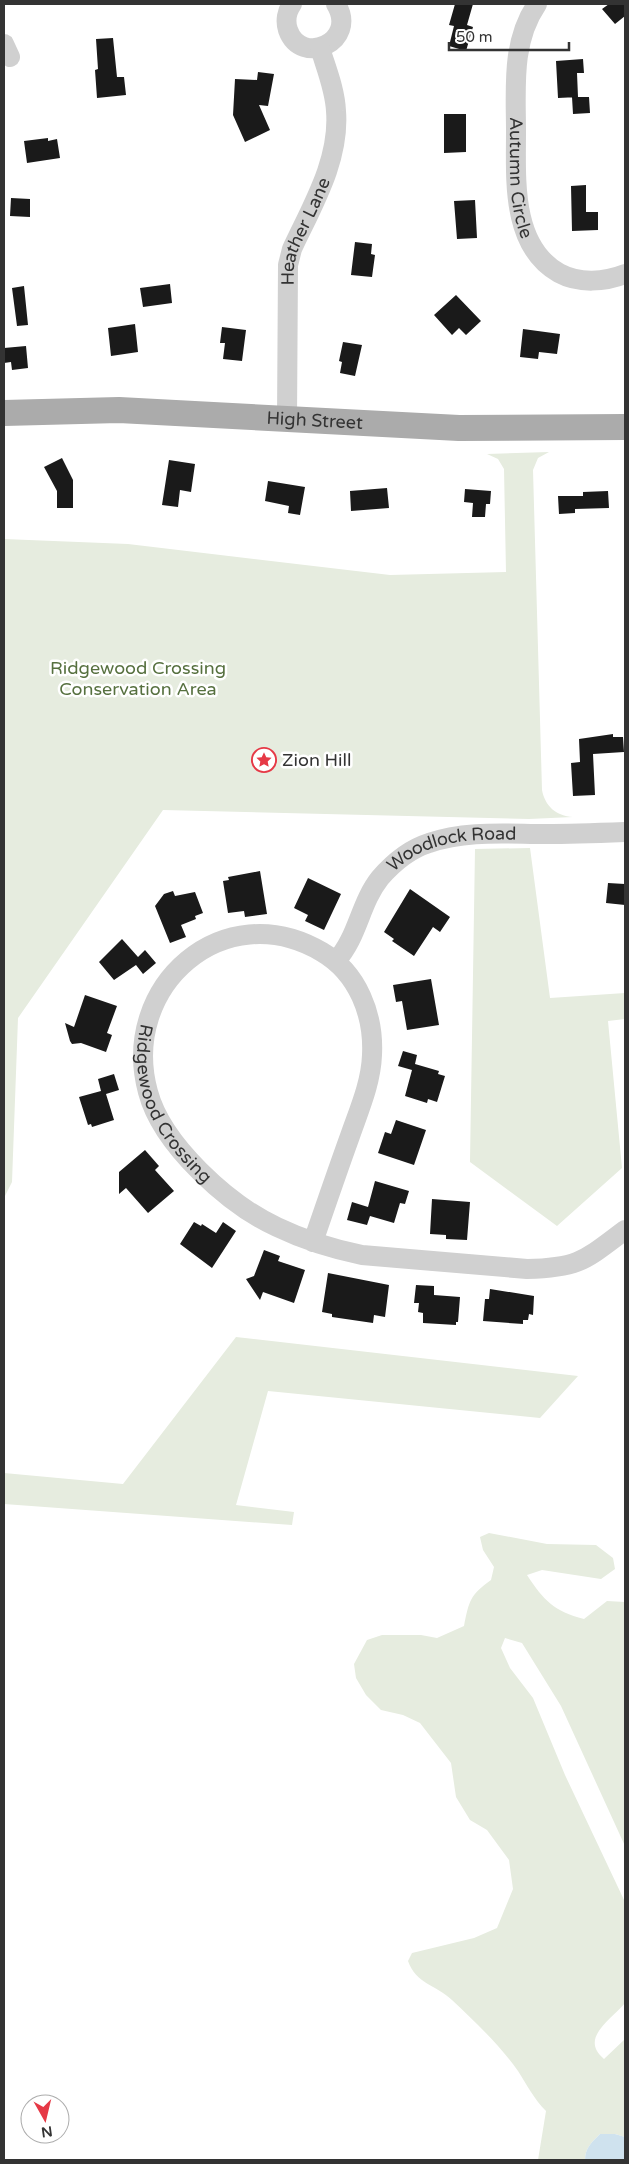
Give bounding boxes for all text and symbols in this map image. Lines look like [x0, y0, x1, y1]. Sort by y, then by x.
scale bar [449, 20, 569, 52]
text: 50 m [456, 28, 493, 46]
street label: Autumn Circle [505, 117, 538, 242]
street label: Heather Lane [277, 174, 335, 285]
street label: High Street [266, 407, 364, 434]
park label: Ridgewood Crossing Conservation Area [50, 657, 226, 700]
place icon: Zion Hill [251, 747, 277, 773]
place label: Zion Hill [282, 749, 351, 771]
street label: Woodlock Road [382, 822, 517, 876]
street label: Ridgewood Crossing [132, 1022, 216, 1188]
north arrow [20, 2094, 70, 2144]
text: N [40, 2122, 53, 2141]

